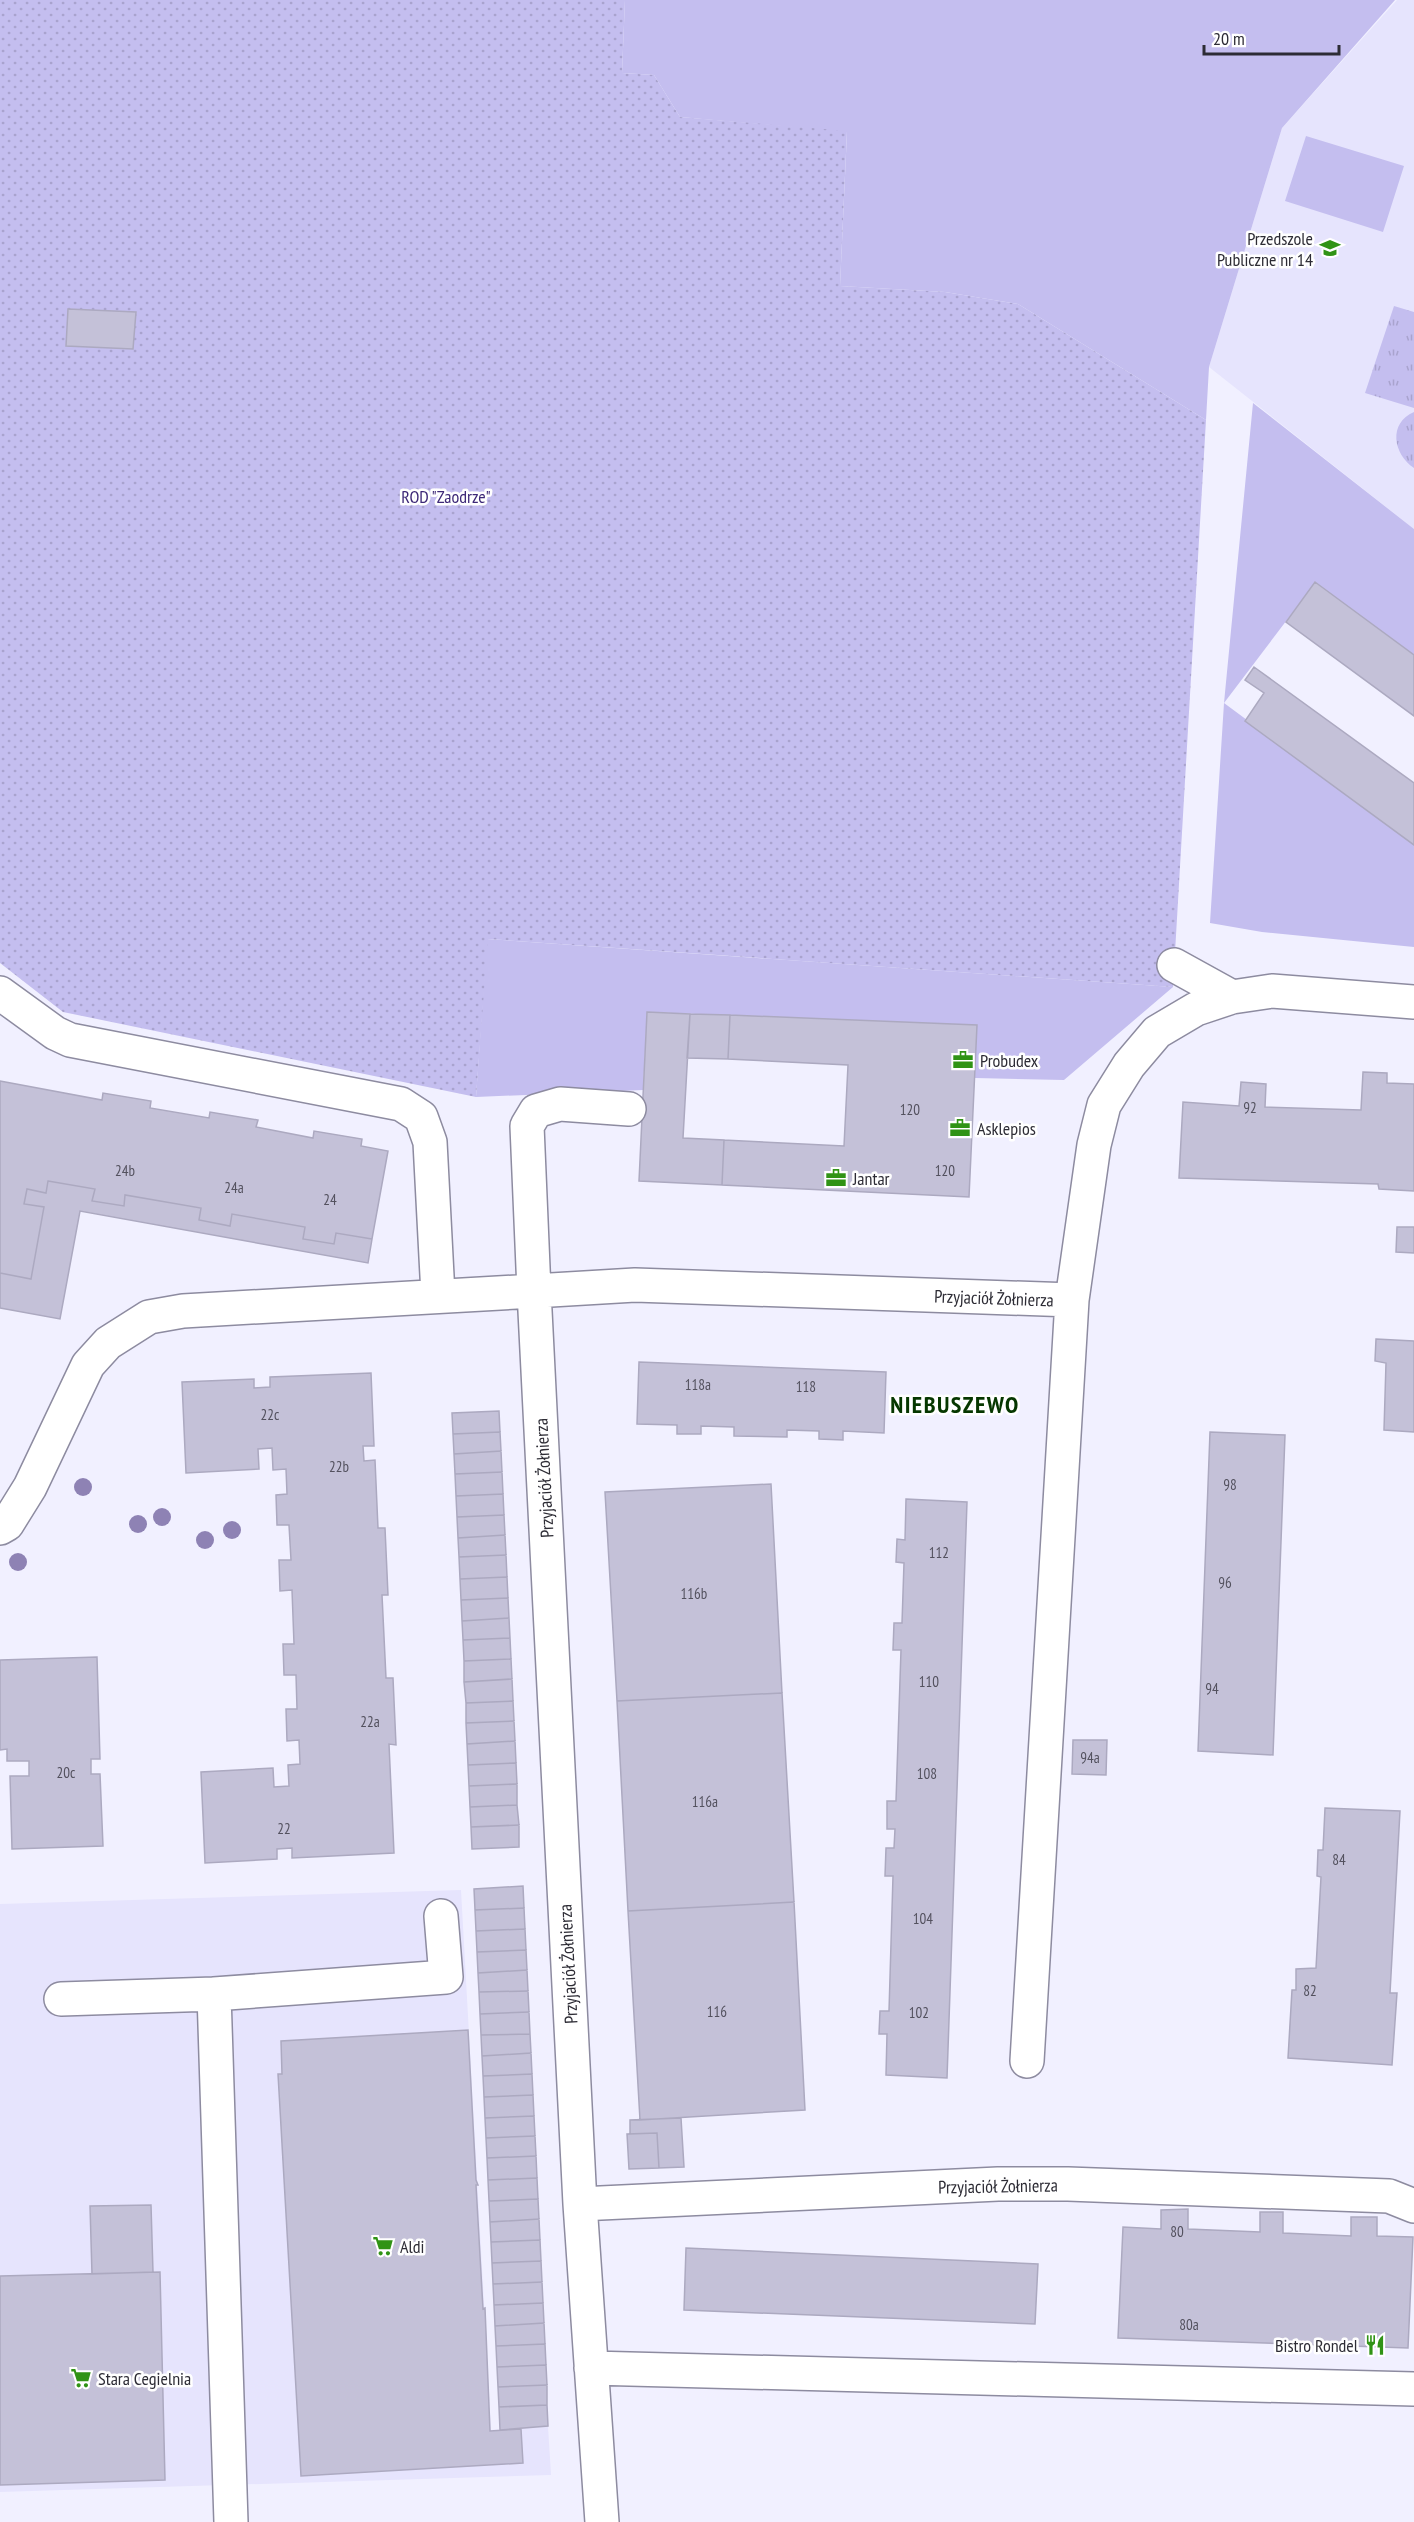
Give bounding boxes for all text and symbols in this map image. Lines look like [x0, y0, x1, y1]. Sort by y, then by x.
scale bar [1204, 18, 1339, 56]
text: 20 m [1213, 27, 1245, 50]
place label: Przedszole Publiczne nr 14 [1217, 227, 1313, 271]
school or university icon: Przedszole Publiczne nr 14 [1318, 236, 1342, 260]
park label: ROD "Zaodrze" [401, 485, 491, 508]
office icon: Probudex [951, 1048, 975, 1072]
place label: Probudex [980, 1049, 1039, 1072]
house number: 92 [1243, 1098, 1257, 1117]
house number: 120 [900, 1100, 920, 1119]
office icon: Asklepios [948, 1116, 972, 1140]
place label: Asklepios [977, 1117, 1036, 1140]
house number: 24b [115, 1161, 135, 1180]
house number: 120 [935, 1161, 955, 1180]
office icon: Jantar [824, 1166, 848, 1190]
place label: Jantar [852, 1167, 890, 1190]
house number: 24a [224, 1178, 244, 1197]
house number: 24 [323, 1190, 337, 1209]
street label: Przyjaciół Żołnierza [934, 1284, 1054, 1312]
house number: 118a [685, 1375, 711, 1394]
house number: 118 [796, 1377, 816, 1396]
district label: NIEBUSZEWO [890, 1389, 1020, 1420]
house number: 22c [261, 1405, 280, 1424]
street label: Przyjaciół Żołnierza [529, 1418, 559, 1538]
house number: 22b [329, 1457, 349, 1476]
house number: 98 [1223, 1475, 1237, 1494]
house number: 112 [929, 1543, 949, 1562]
house number: 96 [1218, 1573, 1232, 1592]
house number: 116b [681, 1584, 707, 1603]
house number: 110 [919, 1672, 939, 1691]
house number: 94 [1205, 1679, 1219, 1698]
house number: 22a [360, 1712, 380, 1731]
house number: 94a [1080, 1748, 1100, 1767]
house number: 20c [57, 1763, 76, 1782]
house number: 108 [917, 1764, 937, 1783]
house number: 116a [692, 1792, 718, 1811]
house number: 22 [277, 1819, 291, 1838]
house number: 84 [1332, 1850, 1346, 1869]
street label: Przyjaciół Żołnierza [553, 1904, 583, 2024]
house number: 104 [913, 1909, 933, 1928]
house number: 82 [1303, 1981, 1317, 2000]
house number: 116 [707, 2002, 727, 2021]
house number: 102 [909, 2003, 929, 2022]
street label: Przyjaciół Żołnierza [938, 2173, 1058, 2199]
house number: 80 [1170, 2222, 1184, 2241]
supermarket icon: Aldi [371, 2234, 395, 2258]
place label: Aldi [400, 2235, 424, 2258]
house number: 80a [1179, 2315, 1199, 2334]
restaurant icon: Bistro Rondel [1363, 2333, 1387, 2357]
place label: Bistro Rondel [1275, 2334, 1359, 2357]
supermarket icon: Stara Cegielnia [69, 2366, 93, 2390]
place label: Stara Cegielnia [98, 2367, 191, 2390]

